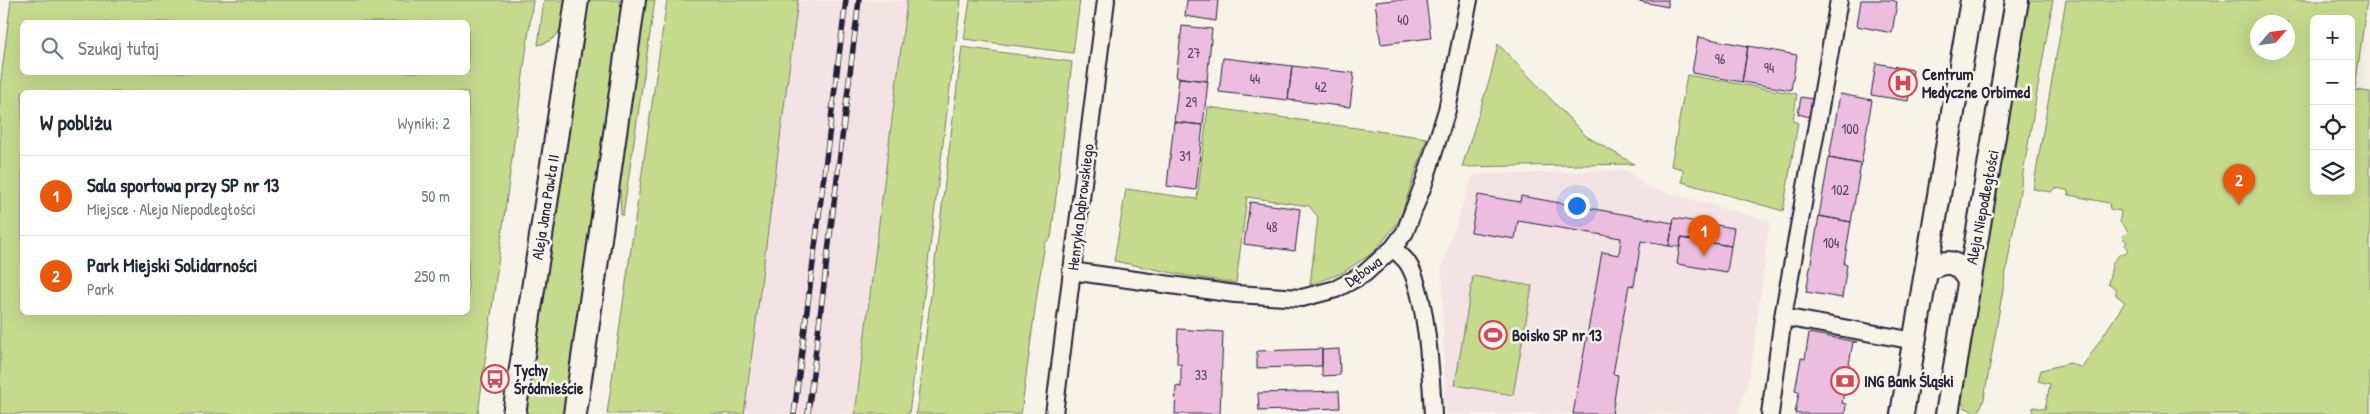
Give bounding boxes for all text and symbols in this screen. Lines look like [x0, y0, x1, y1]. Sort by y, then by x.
house number: 40 [1397, 10, 1409, 29]
north arrow [2250, 15, 2295, 60]
map controls [2310, 15, 2355, 195]
button: + [2310, 15, 2355, 60]
search box [20, 20, 470, 75]
icon: search [38, 34, 66, 62]
text: Szukaj tutaj [78, 35, 159, 61]
house number: 27 [1187, 43, 1201, 62]
house number: 96 [1715, 49, 1726, 68]
house number: 94 [1764, 58, 1774, 77]
button: − [2310, 60, 2355, 105]
place label: Centrum Medyczne Orbimed [1922, 63, 2031, 104]
hospital icon: Centrum Medyczne Orbimed [1888, 68, 1918, 98]
house number: 44 [1250, 69, 1260, 88]
house number: 42 [1315, 77, 1327, 96]
house number: 29 [1185, 92, 1197, 111]
button: locate [2310, 105, 2355, 150]
text: W pobliżu [40, 108, 112, 137]
text: Wyniki: 2 [397, 112, 450, 134]
house number: 100 [1841, 119, 1859, 138]
street label: Henryka Dąbrowskiego [1061, 142, 1099, 272]
house number: 31 [1179, 146, 1191, 165]
street label: Aleja Niepodległości [1960, 148, 2004, 266]
button: layers [2310, 150, 2355, 195]
street label: Aleja Jana Pawła II [526, 153, 564, 261]
pin: 2 [2223, 164, 2255, 205]
text: Sala sportowa przy SP nr 13 [87, 172, 279, 198]
house number: 102 [1831, 180, 1849, 199]
text: 1 [53, 185, 59, 207]
text: 50 m [422, 185, 450, 207]
your location [1564, 193, 1590, 219]
text: Miejsce · Aleja Niepodległości [87, 198, 256, 220]
pin: 1 [1688, 215, 1720, 256]
house number: 48 [1266, 217, 1278, 236]
house number: 104 [1823, 233, 1839, 252]
street label: Dębowa [1340, 250, 1386, 292]
text: Park Miejski Solidarności [87, 252, 258, 278]
text: 2 [52, 265, 60, 287]
text: 250 m [414, 265, 450, 287]
text: Park [87, 278, 114, 300]
sports icon: Boisko SP nr 13 [1478, 320, 1508, 350]
place label: Boisko SP nr 13 [1512, 324, 1602, 346]
place label: Tychy Śródmieście [513, 359, 584, 399]
bus stop icon: Tychy Śródmieście [480, 364, 510, 394]
house number: 33 [1195, 365, 1207, 384]
bank icon: ING Bank Śląski [1830, 366, 1860, 396]
place label: ING Bank Śląski [1864, 370, 1954, 392]

